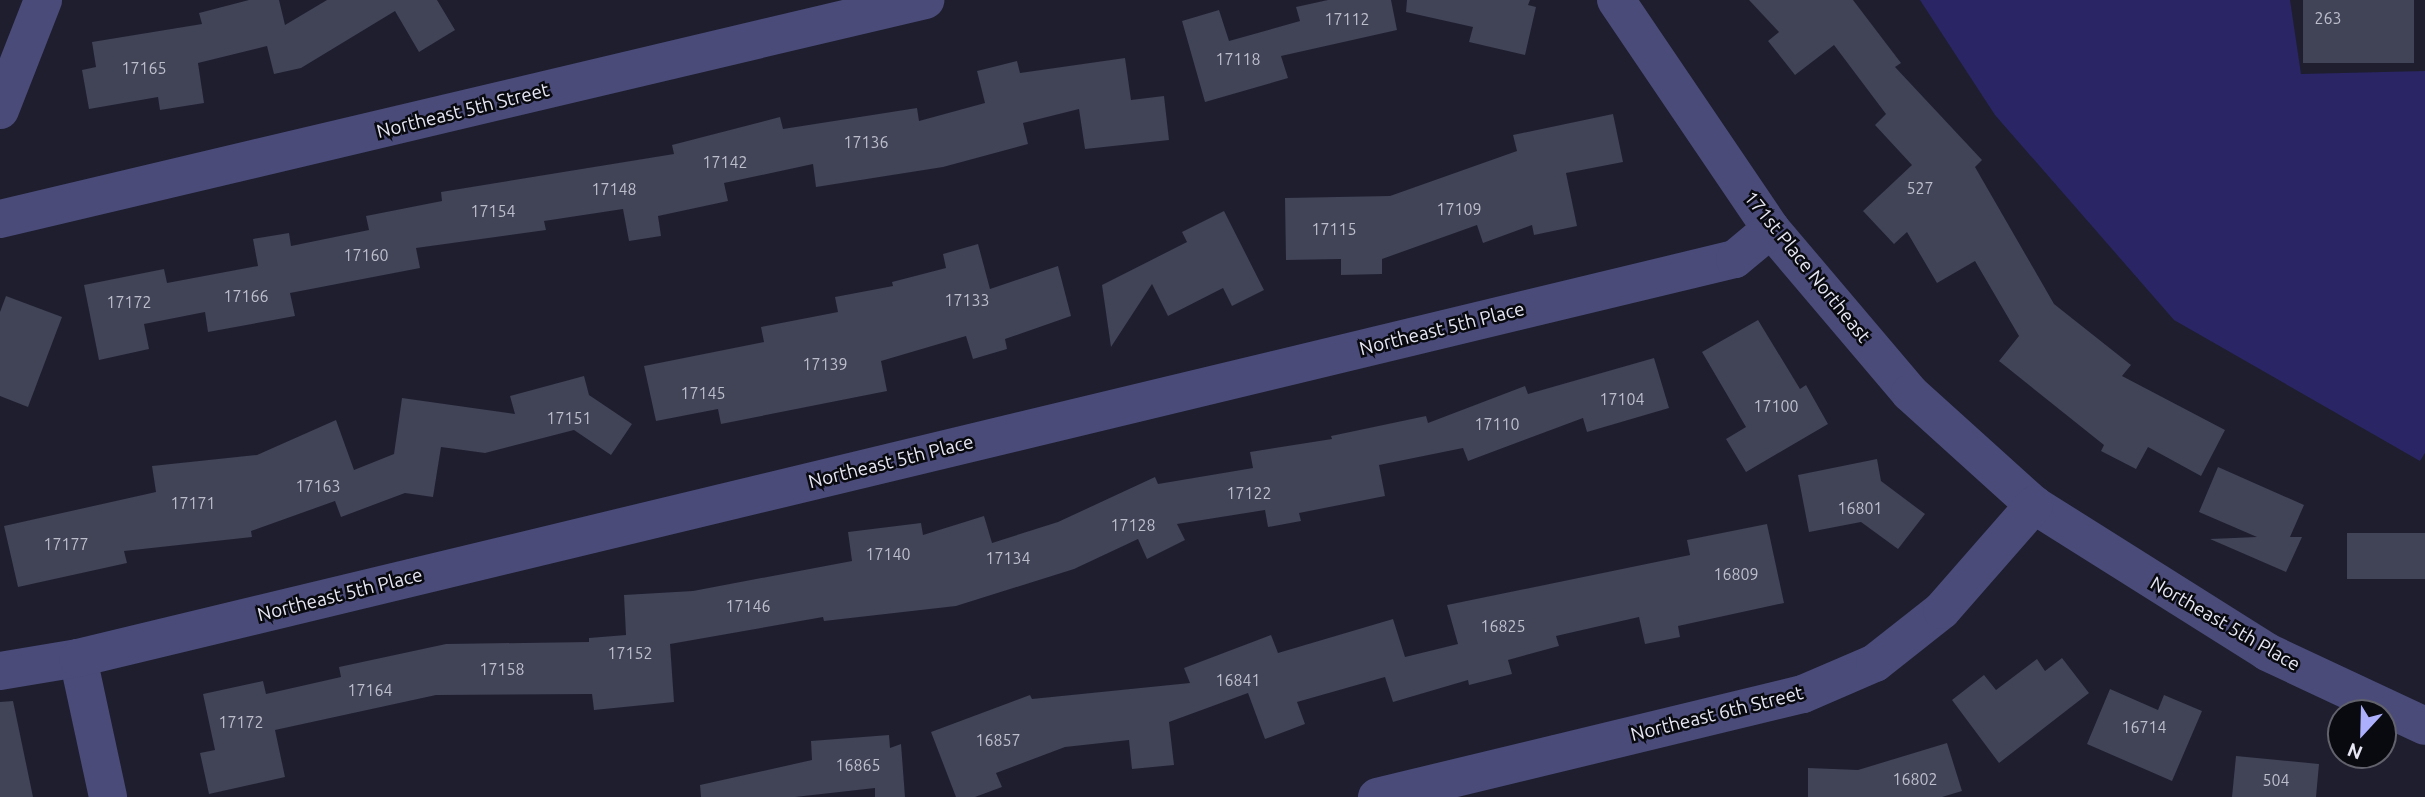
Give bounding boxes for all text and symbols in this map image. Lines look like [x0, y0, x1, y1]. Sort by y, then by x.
house number: 263 [2314, 8, 2342, 28]
house number: 17112 [1324, 9, 1370, 29]
house number: 17118 [1215, 49, 1261, 69]
house number: 17165 [121, 58, 167, 78]
street label: Northeast 5th Street [374, 79, 552, 143]
house number: 17136 [843, 132, 889, 152]
house number: 17142 [702, 152, 748, 172]
house number: 527 [1906, 178, 1934, 198]
house number: 17148 [591, 179, 637, 199]
street label: 171st Place Northeast [1739, 187, 1875, 347]
house number: 17109 [1436, 199, 1482, 219]
house number: 17154 [470, 201, 516, 221]
house number: 17115 [1311, 219, 1357, 239]
house number: 17160 [343, 245, 389, 265]
house number: 17166 [223, 286, 269, 306]
house number: 17133 [944, 290, 990, 310]
house number: 17172 [106, 292, 152, 312]
street label: Northeast 5th Place [1357, 297, 1527, 361]
house number: 17139 [802, 354, 848, 374]
house number: 17145 [680, 383, 726, 403]
house number: 17104 [1599, 389, 1645, 409]
house number: 17100 [1753, 396, 1799, 416]
house number: 17151 [546, 408, 592, 428]
house number: 17110 [1474, 414, 1520, 434]
street label: Northeast 5th Place [806, 430, 976, 494]
house number: 17163 [295, 476, 341, 496]
house number: 17122 [1226, 483, 1272, 503]
house number: 17171 [170, 493, 216, 513]
house number: 16801 [1837, 498, 1883, 518]
house number: 17128 [1110, 515, 1156, 535]
house number: 17177 [43, 534, 89, 554]
house number: 17140 [865, 544, 911, 564]
house number: 17134 [985, 548, 1031, 568]
street label: Northeast 5th Place [255, 563, 425, 627]
house number: 16809 [1713, 564, 1759, 584]
street label: Northeast 5th Place [2146, 572, 2304, 676]
house number: 17146 [725, 596, 771, 616]
house number: 16825 [1480, 616, 1526, 636]
house number: 17152 [607, 643, 653, 663]
house number: 17158 [479, 659, 525, 679]
house number: 16841 [1215, 670, 1261, 690]
house number: 17164 [347, 680, 393, 700]
street label: Northeast 6th Street [1628, 682, 1806, 746]
north arrow [2327, 699, 2397, 769]
house number: 17172 [218, 712, 264, 732]
house number: 16714 [2121, 717, 2167, 737]
house number: 16857 [975, 730, 1021, 750]
text: N [2344, 739, 2366, 764]
house number: 16865 [835, 755, 881, 775]
house number: 16802 [1892, 769, 1938, 789]
house number: 504 [2262, 770, 2290, 790]

